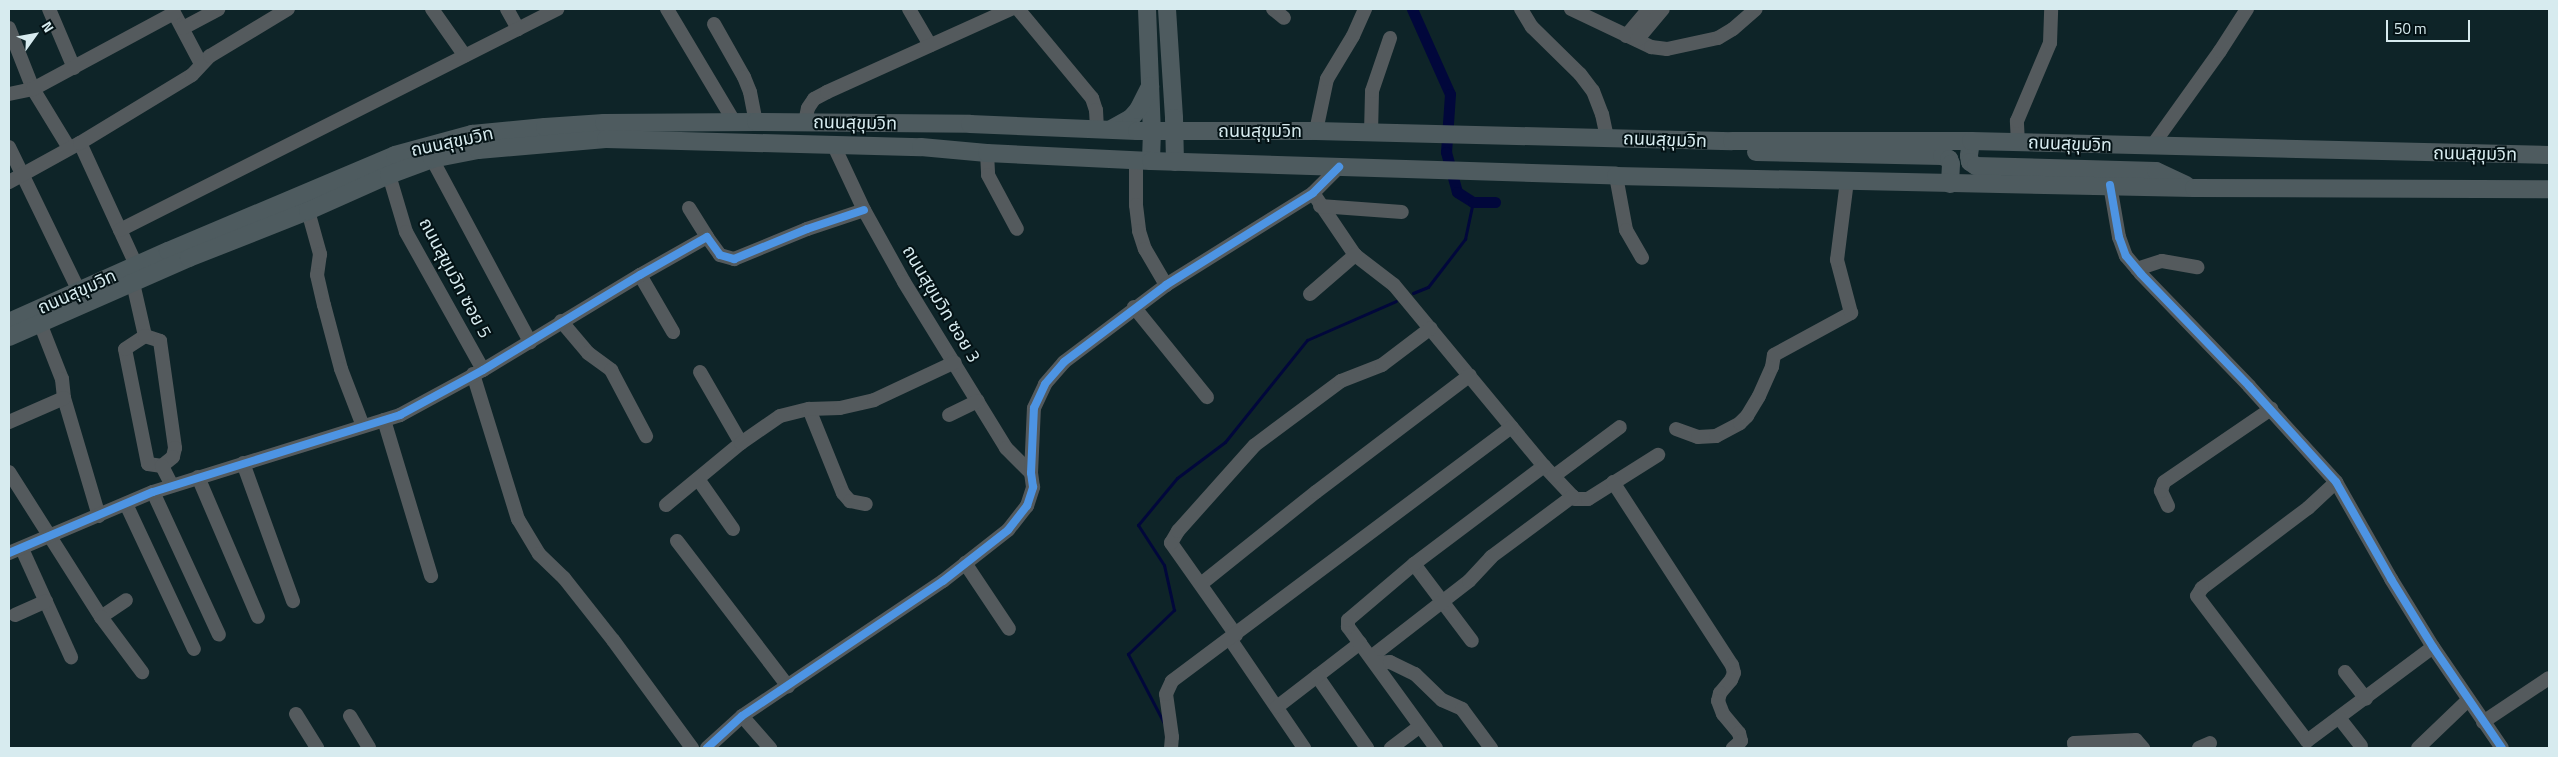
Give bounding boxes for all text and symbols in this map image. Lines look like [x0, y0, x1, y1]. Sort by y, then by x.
north arrow [10, 10, 60, 60]
scale bar [2388, 10, 2472, 42]
text: N [37, 17, 60, 36]
text: 50 m [2394, 17, 2427, 40]
street label: ถนนสุขุมวิท [813, 111, 897, 135]
street label: ถนนสุขุมวิท [1218, 120, 1302, 142]
street label: ถนนสุขุมวิท [409, 123, 495, 161]
street label: ถนนสุขุมวิท [1623, 128, 1707, 152]
street label: ถนนสุขุมวิท [2028, 132, 2112, 156]
street label: ถนนสุขุมวิท [2433, 142, 2517, 166]
street label: ถนนสุขุมวิท ซอย 5 [414, 214, 496, 342]
street label: ถนนสุขุมวิท ซอย 3 [898, 241, 984, 367]
street label: ถนนสุขุมวิท [34, 265, 120, 319]

